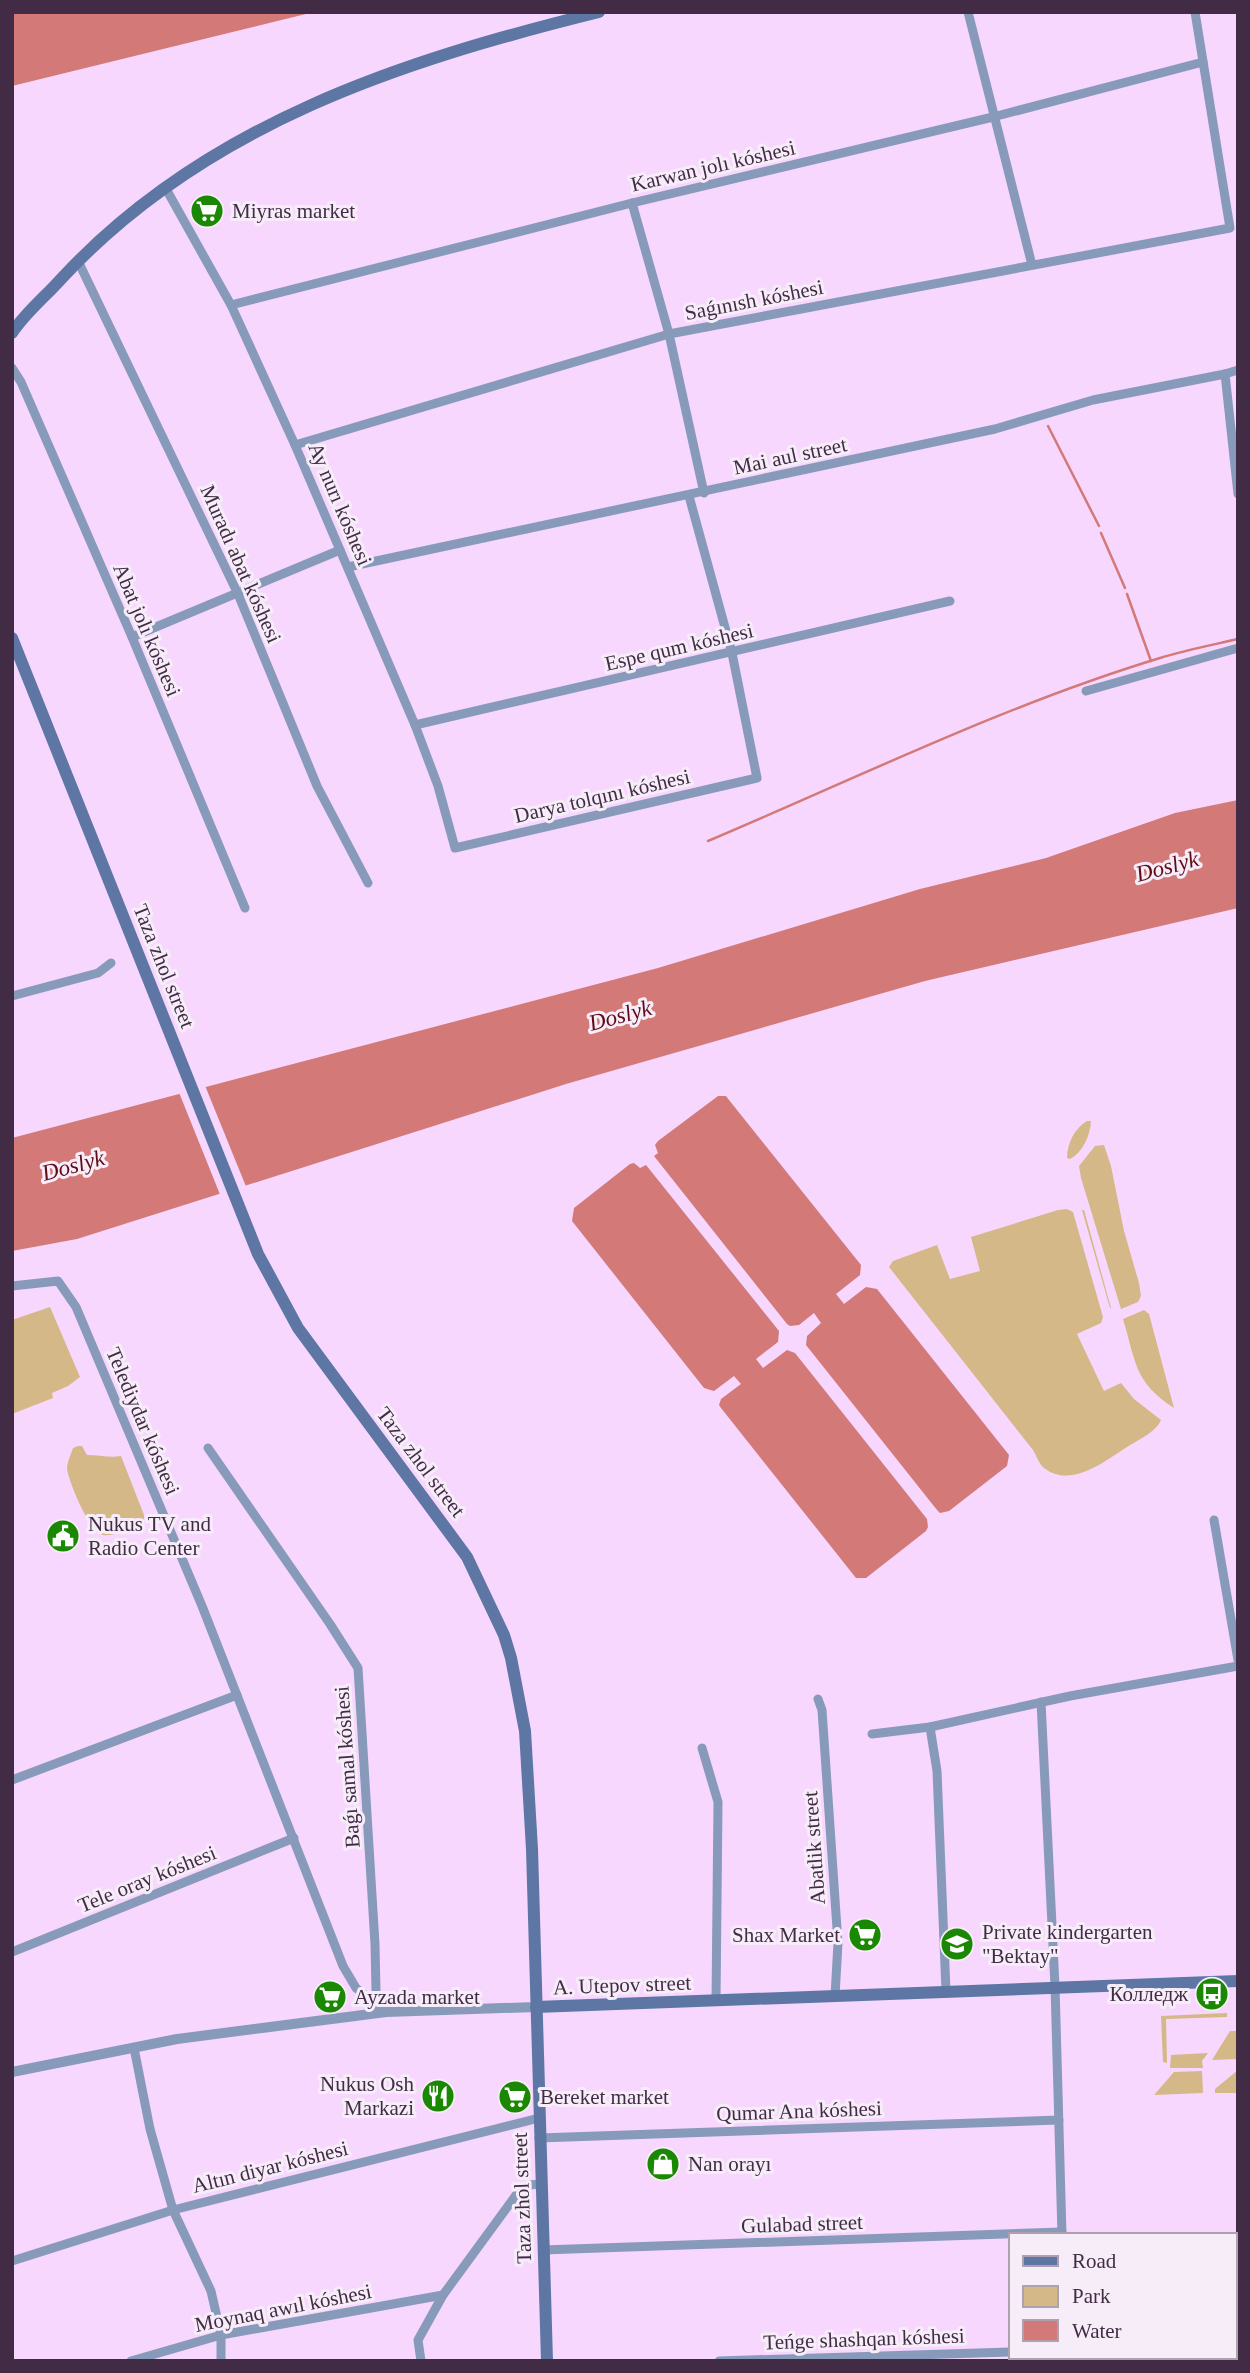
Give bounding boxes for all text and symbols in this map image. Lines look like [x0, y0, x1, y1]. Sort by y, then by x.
street label: Karwan jolı kóshesi [628, 135, 798, 197]
supermarket icon: Miyras market [188, 192, 226, 230]
place label: Miyras market [232, 199, 355, 223]
street label: Saǵınısh kóshesi [683, 275, 825, 325]
street label: Mai aul street [731, 432, 849, 480]
street label: Ay nurı kóshesi [303, 439, 377, 569]
street label: Muradı abat kóshesi [195, 481, 287, 647]
street label: Abat jolı kóshesi [108, 560, 186, 700]
street label: Espe qum kóshesi [602, 618, 756, 676]
street label: Darya tolqını kóshesi [512, 764, 692, 828]
water label: Doslyk [1132, 846, 1202, 887]
street label: Taza zhol street [128, 901, 200, 1032]
water label: Doslyk [585, 995, 655, 1036]
water label: Doslyk [38, 1145, 108, 1186]
street label: Telediydar kóshesi [101, 1344, 185, 1498]
street label: Taza zhol street [372, 1402, 470, 1522]
place label: Nukus TV and Radio Center [88, 1512, 211, 1560]
public building icon: Nukus TV and Radio Center [44, 1517, 82, 1555]
street label: Baǵı samal kóshesi [329, 1685, 365, 1849]
street label: Abatlik street [798, 1790, 830, 1906]
street label: Tele oray kóshesi [75, 1840, 220, 1918]
supermarket icon: Shax Market [846, 1916, 884, 1954]
place label: Private kindergarten "Bektay" [982, 1920, 1153, 1968]
place label: Shax Market [732, 1923, 840, 1947]
school or university icon: Private kindergarten "Bektay" [938, 1925, 976, 1963]
street label: A. Utepov street [553, 1971, 692, 1999]
bus stop icon: Колледж [1193, 1975, 1231, 2013]
supermarket icon: Ayzada market [311, 1978, 349, 2016]
place label: Колледж [1110, 1982, 1188, 2006]
place label: Ayzada market [354, 1985, 480, 2009]
place label: Nukus Osh Markazi [320, 2072, 414, 2120]
restaurant icon: Nukus Osh Markazi [419, 2077, 457, 2115]
supermarket icon: Bereket market [496, 2078, 534, 2116]
place label: Bereket market [540, 2085, 669, 2109]
street label: Qumar Ana kóshesi [716, 2096, 882, 2126]
street label: Taza zhol street [508, 2132, 536, 2264]
street label: Altın diyar kóshesi [190, 2136, 351, 2198]
shop icon: Nan orayı [644, 2145, 682, 2183]
place label: Nan orayı [688, 2152, 772, 2176]
street label: Gulabad street [741, 2210, 863, 2238]
legend [1009, 2233, 1236, 2359]
text: Road [1072, 2249, 1117, 2273]
street label: Moynaq awıl kóshesi [193, 2279, 374, 2337]
text: Park [1072, 2284, 1111, 2308]
text: Water [1072, 2319, 1122, 2343]
street label: Teńge shashqan kóshesi [763, 2323, 965, 2355]

